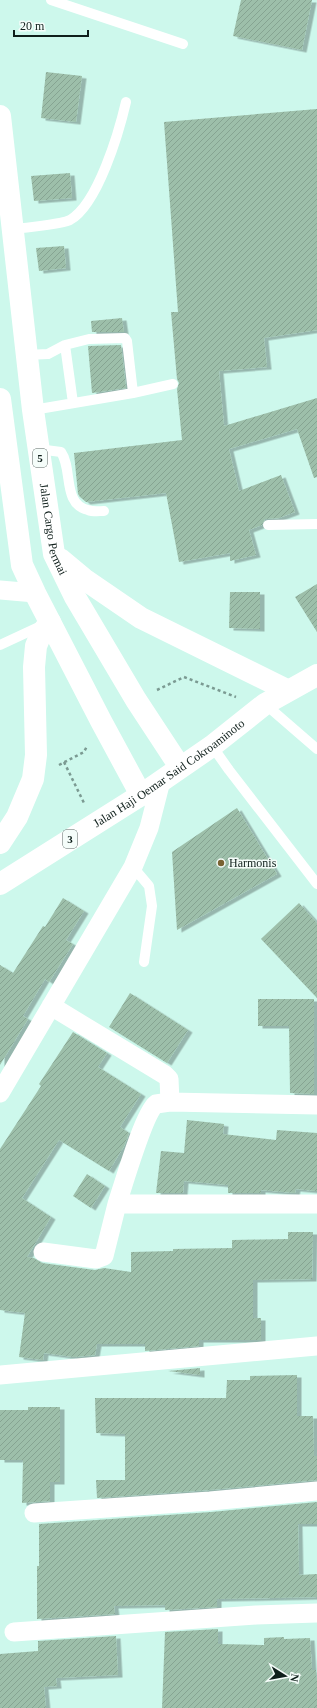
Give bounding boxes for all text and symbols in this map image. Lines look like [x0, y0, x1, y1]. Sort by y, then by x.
scale bar [14, 12, 88, 38]
text: 20 m [20, 19, 45, 33]
road number: 5 [33, 449, 47, 467]
street label: Jalan Cargo Permai [37, 482, 70, 578]
street label: Jalan Haji Oemar Said Cokroaminoto [91, 716, 247, 830]
road number: 3 [63, 830, 77, 848]
place label: Harmonis [229, 856, 277, 870]
marker: Harmonis [216, 858, 226, 868]
north arrow [265, 1656, 305, 1696]
text: N [288, 1673, 301, 1683]

